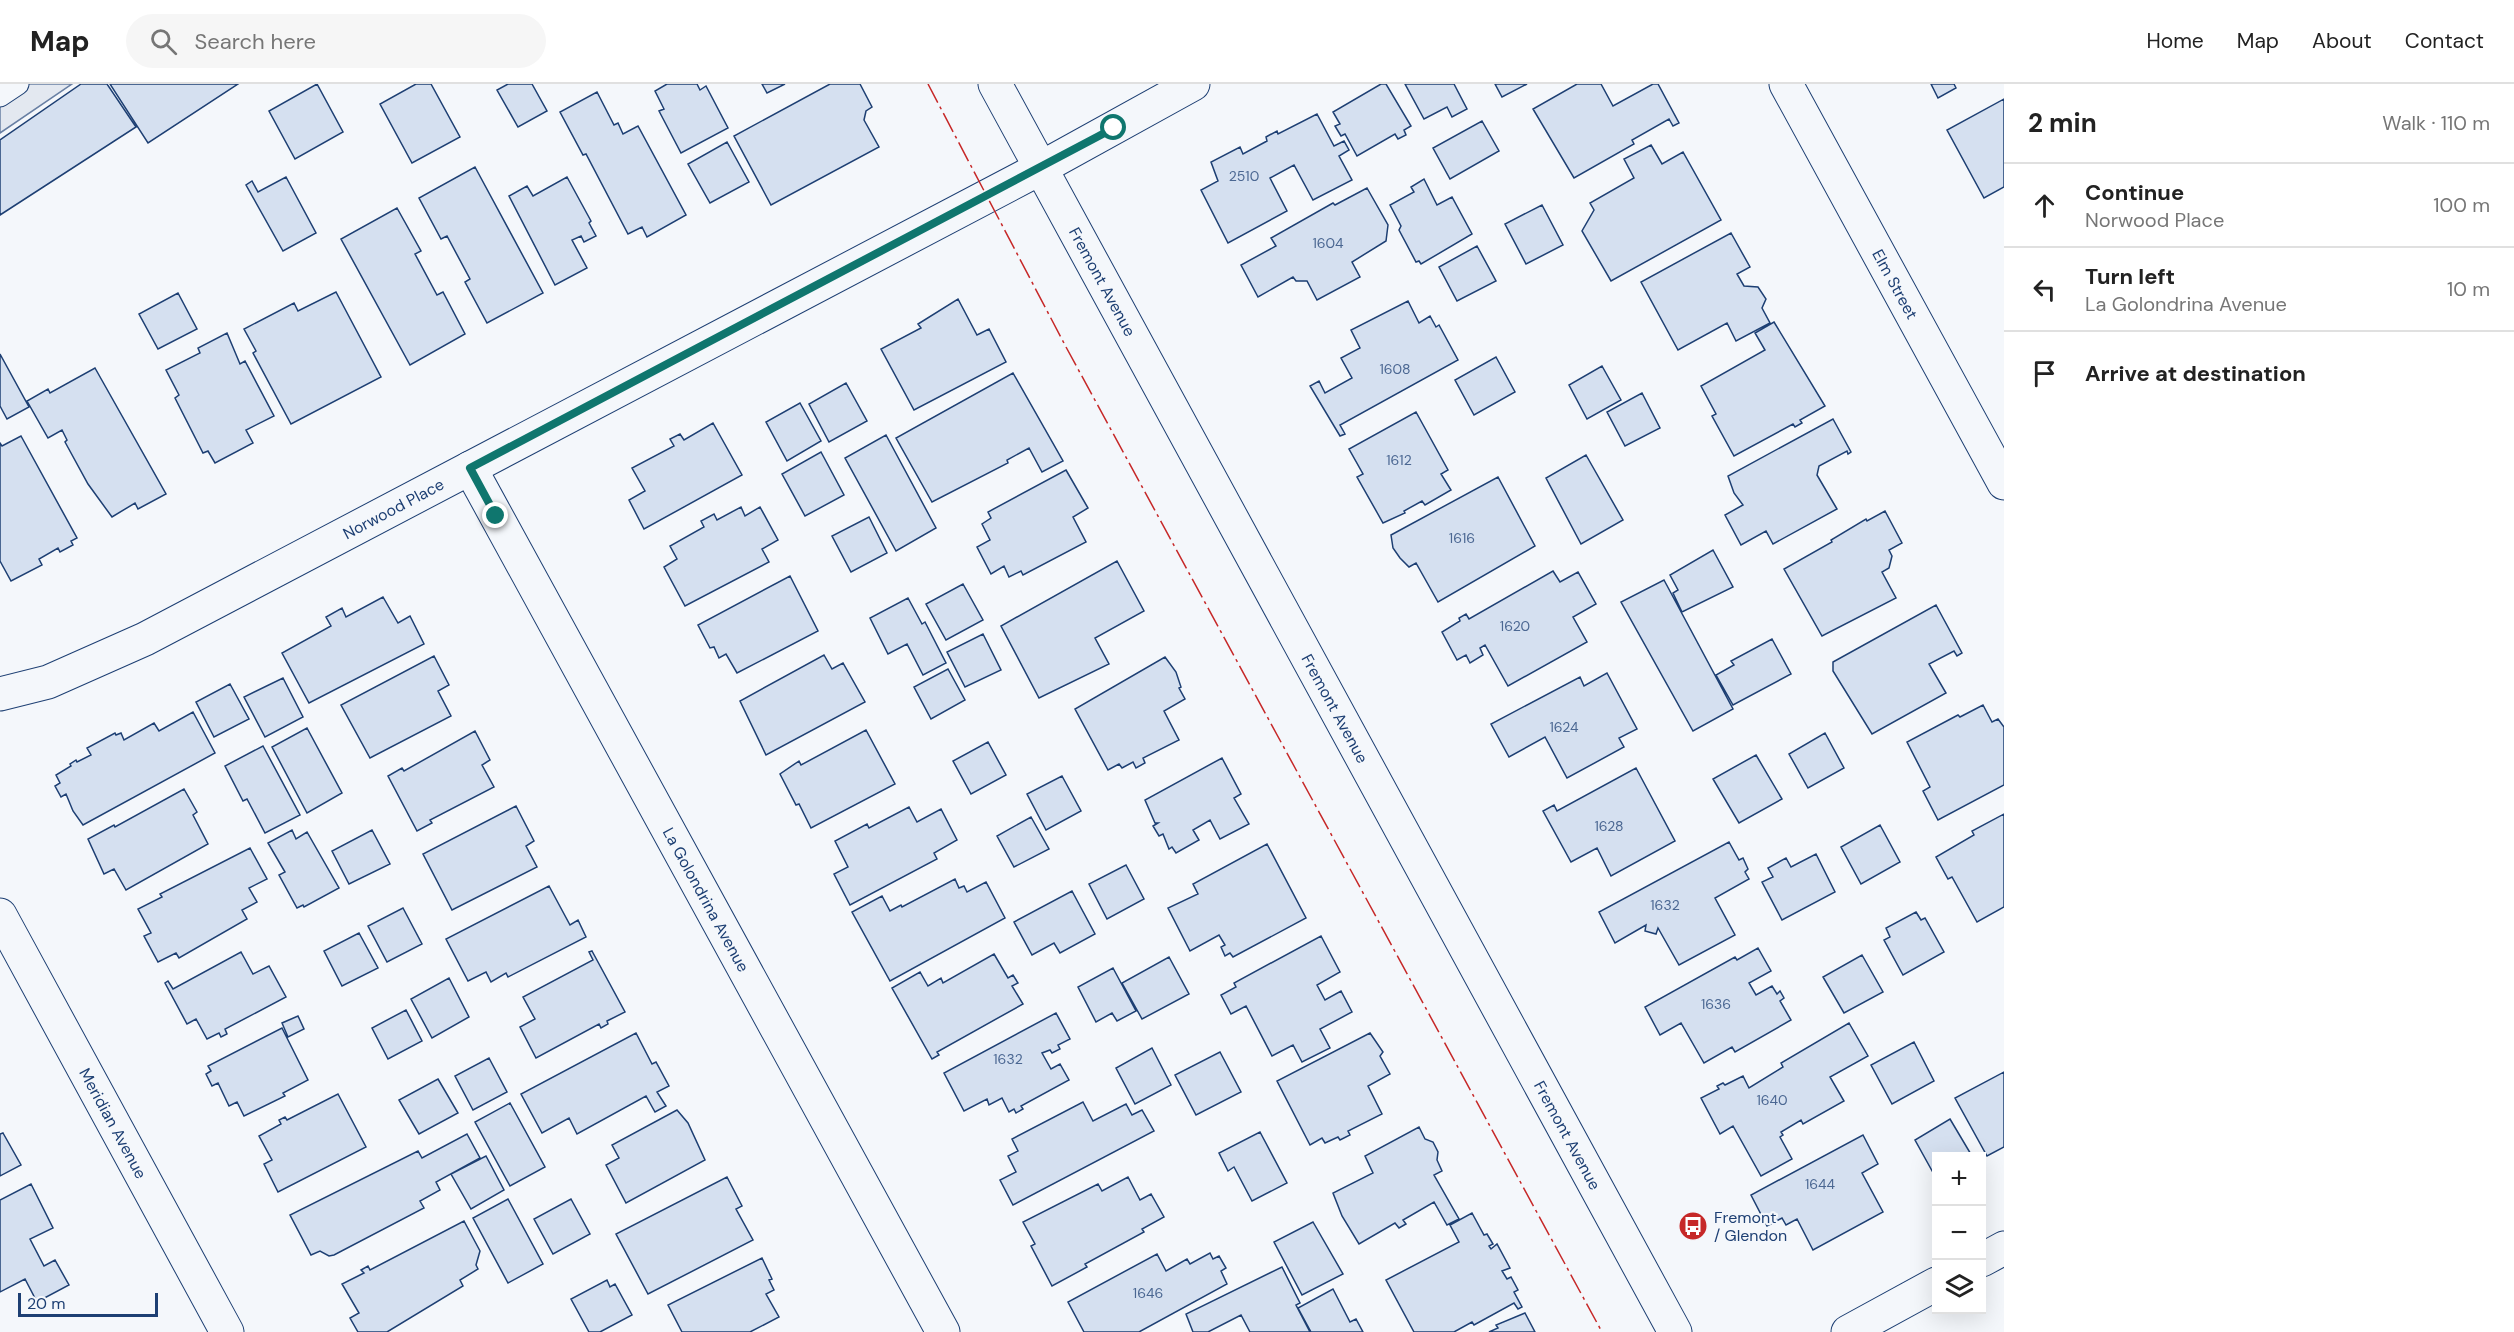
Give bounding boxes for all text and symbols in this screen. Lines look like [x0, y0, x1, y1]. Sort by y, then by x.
search box [126, 14, 546, 68]
text: Map [30, 23, 90, 60]
icon: search [147, 25, 180, 58]
text: Search here [195, 27, 316, 56]
text: Home [2146, 27, 2204, 55]
text: Map [2237, 27, 2279, 55]
text: About [2312, 27, 2372, 55]
text: Contact [2405, 27, 2484, 55]
text: 2 min [2028, 106, 2097, 140]
text: Walk · 110 m [2382, 110, 2490, 136]
route start [1100, 114, 1126, 140]
house number: 2510 [1229, 167, 1259, 185]
text: Continue [2085, 178, 2184, 207]
icon: ahead [2028, 189, 2061, 222]
text: 100 m [2433, 192, 2490, 218]
text: Norwood Place [2085, 207, 2224, 233]
street label: Fremont Avenue [1064, 223, 1141, 340]
house number: 1604 [1312, 234, 1344, 252]
street label: Elm Street [1868, 245, 1923, 323]
text: Turn left [2085, 262, 2175, 291]
icon: left [2028, 273, 2061, 306]
text: 10 m [2447, 276, 2490, 302]
text: La Golondrina Avenue [2085, 291, 2287, 317]
icon: arrive [2028, 357, 2061, 390]
text: Arrive at destination [2085, 359, 2306, 388]
house number: 1608 [1379, 360, 1411, 378]
house number: 1612 [1386, 451, 1412, 469]
street label: Norwood Place [339, 473, 447, 544]
route end [482, 502, 508, 528]
house number: 1616 [1449, 529, 1475, 547]
house number: 1620 [1500, 617, 1530, 635]
street label: Fremont Avenue [1297, 650, 1373, 767]
house number: 1624 [1549, 718, 1579, 736]
house number: 1628 [1594, 817, 1624, 835]
street label: La Golondrina Avenue [658, 824, 754, 976]
house number: 1632 [1650, 896, 1680, 914]
house number: 1636 [1701, 995, 1731, 1013]
house number: 1632 [993, 1050, 1023, 1068]
street label: Meridian Avenue [75, 1064, 152, 1182]
street label: Fremont Avenue [1530, 1077, 1606, 1193]
house number: 1640 [1756, 1091, 1788, 1109]
map controls [1932, 1152, 1986, 1314]
button: + [1932, 1152, 1986, 1206]
house number: 1644 [1805, 1175, 1836, 1193]
button: − [1932, 1206, 1986, 1260]
place label: Fremont / Glendon [1714, 1207, 1787, 1246]
bus stop icon: Fremont / Glendon [1677, 1210, 1709, 1242]
button: layers [1932, 1260, 1986, 1314]
house number: 1646 [1133, 1284, 1163, 1302]
scale bar [18, 1290, 158, 1318]
text: 20 m [27, 1293, 66, 1314]

